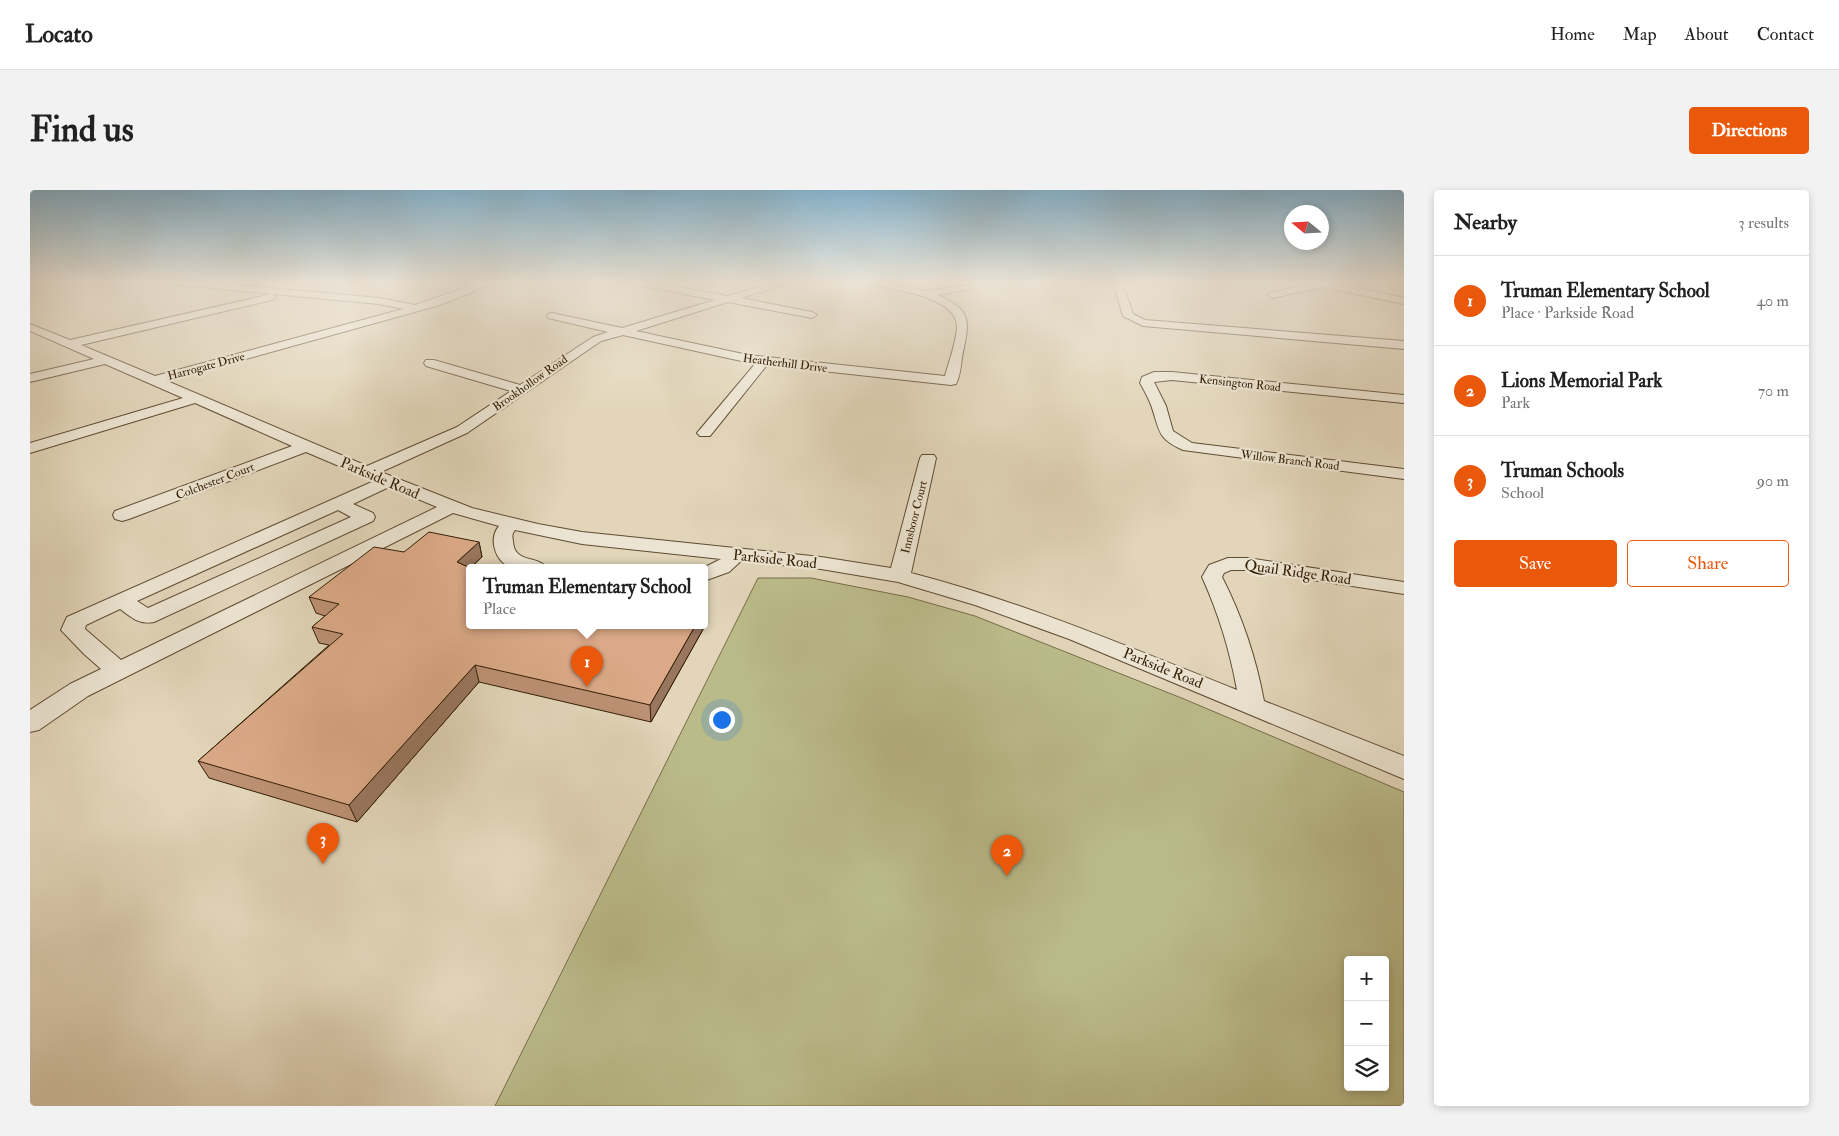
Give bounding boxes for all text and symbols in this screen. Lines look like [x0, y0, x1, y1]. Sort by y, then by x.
text: Locato [25, 19, 93, 50]
text: Home [1550, 23, 1595, 46]
text: Map [1623, 23, 1657, 46]
text: About [1685, 23, 1729, 46]
text: Contact [1757, 23, 1814, 46]
button: Directions [1689, 107, 1809, 154]
text: Find us [30, 108, 134, 152]
north arrow [1284, 205, 1329, 250]
text: Nearby [1454, 209, 1517, 236]
text: 3 results [1738, 213, 1789, 233]
text: Truman Elementary School [1501, 279, 1710, 303]
text: 1 [1467, 291, 1473, 311]
text: 40 m [1756, 291, 1789, 311]
text: Place · Parkside Road [1501, 303, 1634, 323]
street label: Harrogate Drive [166, 349, 246, 384]
street label: Heatherhill Drive [742, 351, 828, 376]
street label: Brookhollow Road [490, 352, 571, 415]
text: Lions Memorial Park [1501, 369, 1662, 393]
street label: Kensington Road [1198, 372, 1282, 395]
text: 2 [1466, 381, 1474, 401]
text: 70 m [1758, 381, 1789, 401]
text: Park [1501, 393, 1530, 413]
street label: Willow Branch Road [1239, 447, 1340, 474]
street label: Parkside Road [337, 453, 423, 504]
text: Truman Schools [1501, 459, 1624, 483]
street label: Colchester Court [174, 460, 257, 503]
text: 3 [1467, 471, 1473, 491]
text: 90 m [1757, 471, 1789, 491]
street label: Innsboor Court [898, 479, 931, 555]
text: School [1501, 483, 1544, 503]
button: Save [1454, 540, 1617, 587]
button: Share [1627, 540, 1789, 587]
street label: Parkside Road [732, 546, 819, 573]
street label: Quail Ridge Road [1243, 556, 1353, 589]
popup [466, 564, 708, 629]
text: Truman Elementary School [483, 575, 691, 599]
text: Place [483, 599, 516, 619]
street label: Parkside Road [1120, 644, 1206, 693]
pin: 1 [571, 646, 603, 687]
your location [709, 707, 735, 733]
pin: 3 [307, 823, 339, 864]
pin: 2 [991, 835, 1023, 876]
map controls [1344, 956, 1389, 1091]
button: + [1344, 956, 1389, 1001]
button: − [1344, 1001, 1389, 1046]
button: layers [1344, 1046, 1389, 1091]

